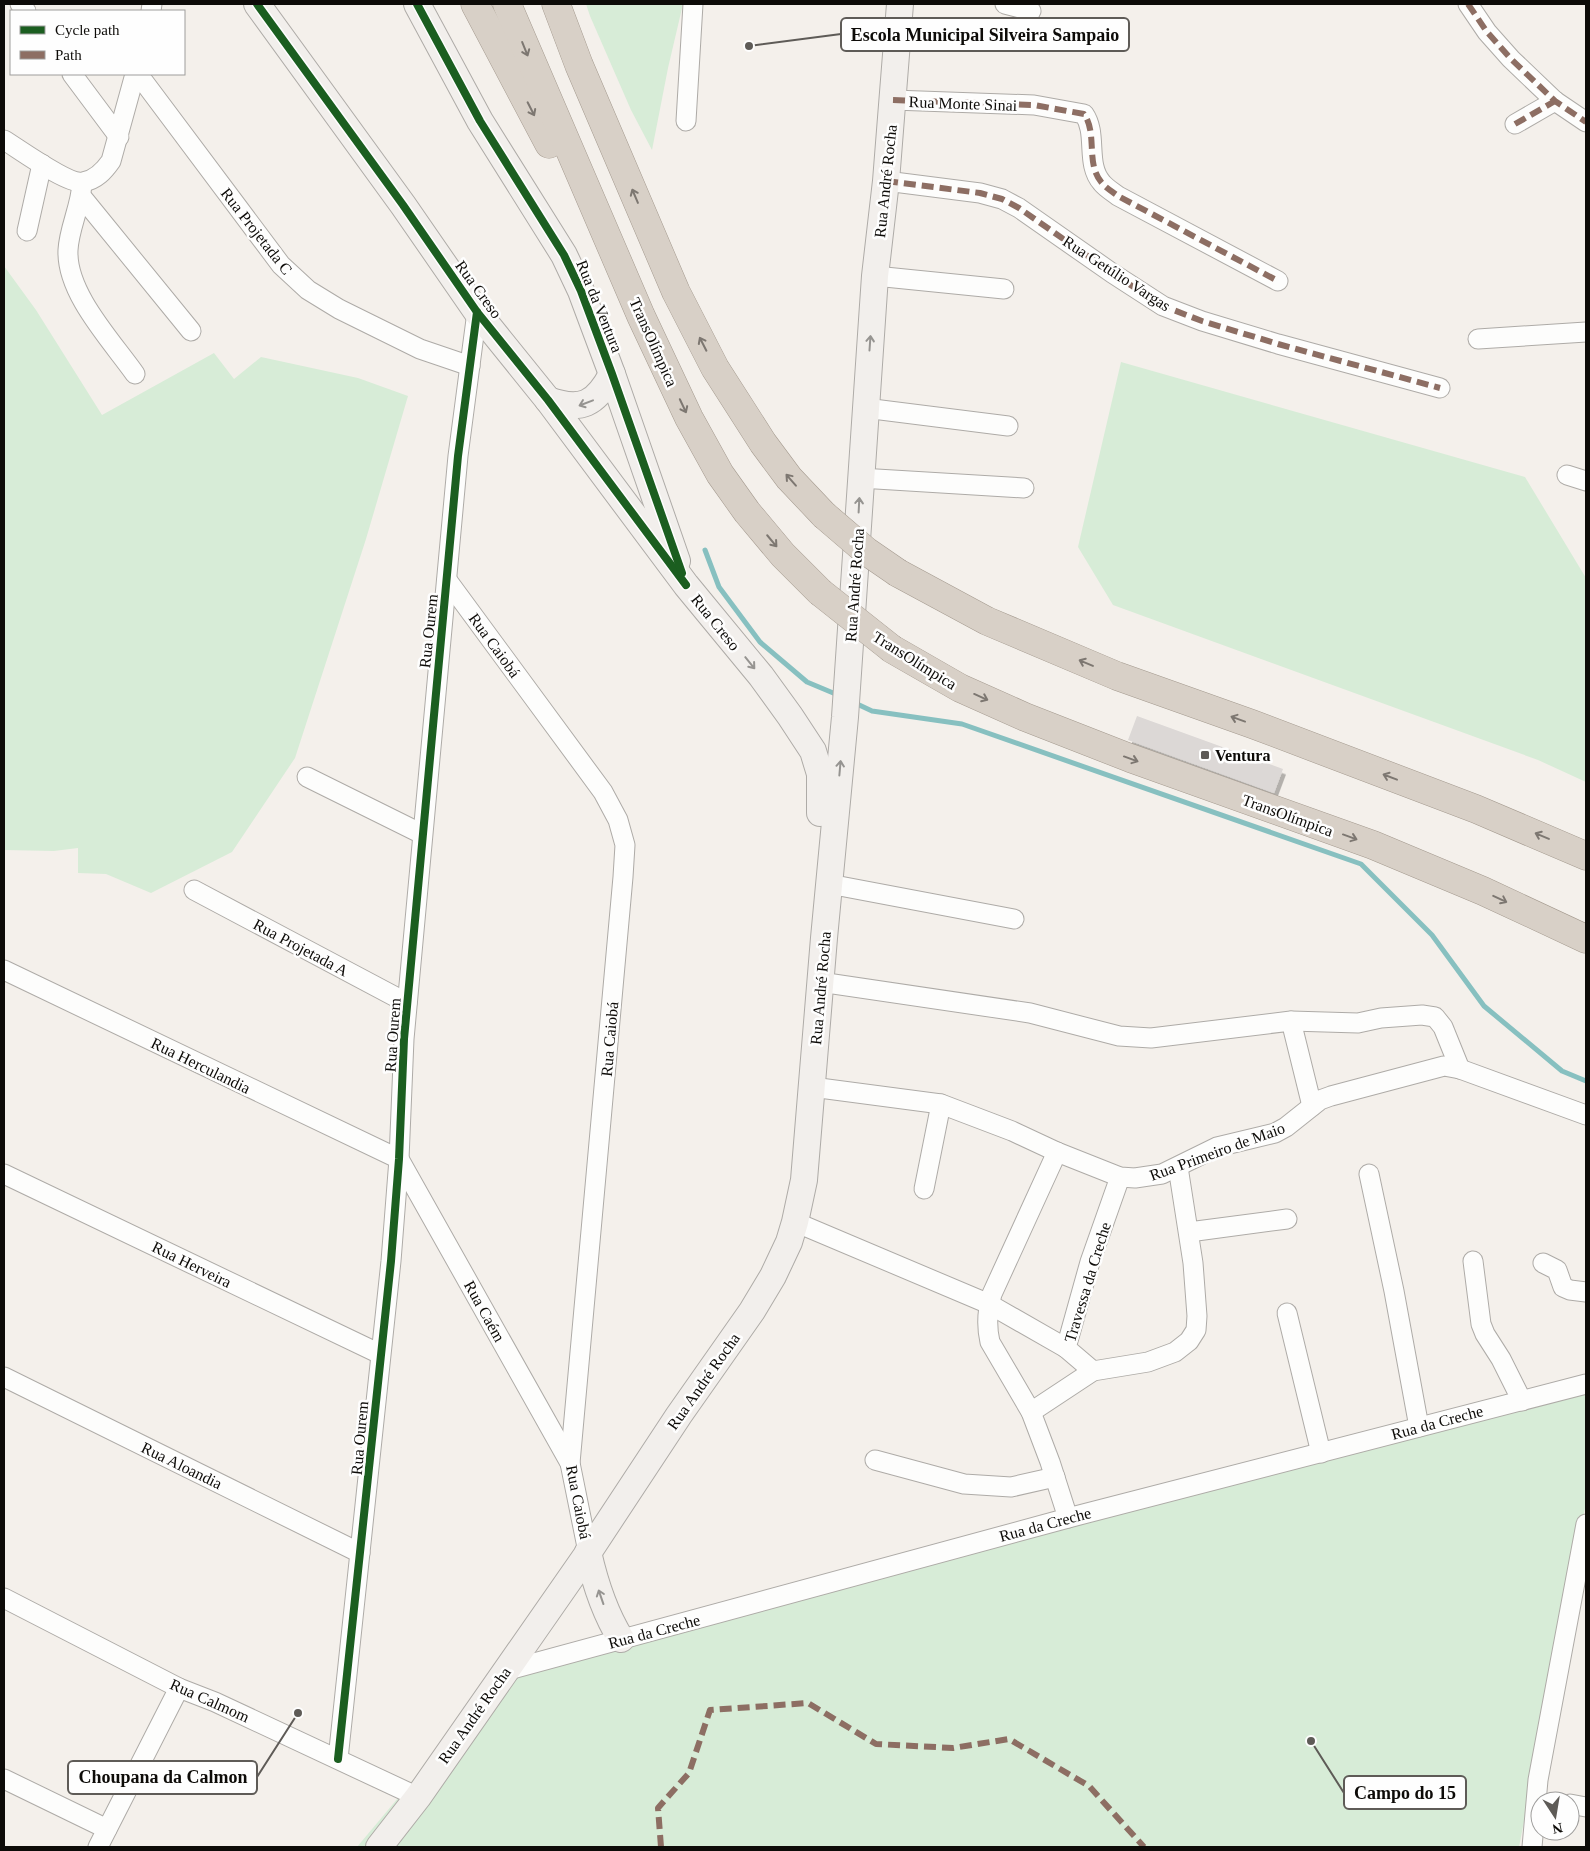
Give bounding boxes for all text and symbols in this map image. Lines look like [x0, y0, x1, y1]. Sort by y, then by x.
legend [10, 10, 185, 75]
callout: Escola Municipal Silveira Sampaio [841, 18, 1129, 51]
text: Cycle path [55, 22, 120, 38]
text: Escola Municipal Silveira Sampaio [851, 25, 1119, 45]
one-way arrow [521, 41, 531, 56]
text: Path [55, 47, 82, 63]
street label: Rua Monte Sinai [909, 93, 1018, 114]
one-way arrow [527, 101, 536, 116]
street label: Rua André Rocha [871, 124, 900, 239]
street label: Rua Projetada C [217, 185, 296, 278]
one-way arrow [630, 189, 640, 204]
street label: Rua Getúlio Vargas [1059, 232, 1174, 315]
street label: Rua Creso [452, 257, 505, 321]
street label: Rua da Ventura [573, 257, 626, 355]
street label: TransOlímpica [625, 295, 681, 390]
one-way arrow [866, 335, 875, 351]
one-way arrow [698, 336, 708, 351]
one-way arrow [679, 398, 688, 413]
one-way arrow [579, 399, 594, 408]
one-way arrow [785, 473, 797, 486]
one-way arrow [854, 497, 863, 513]
street label: Rua André Rocha [842, 528, 867, 642]
one-way arrow [766, 534, 777, 547]
street label: Rua Creso [688, 591, 743, 654]
street label: Rua Ourem [416, 593, 441, 669]
street label: Rua Caiobá [466, 610, 524, 681]
street label: TransOlímpica [869, 628, 960, 694]
one-way arrow [745, 656, 756, 669]
one-way arrow [1079, 658, 1094, 667]
one-way arrow [973, 693, 988, 703]
one-way arrow [1231, 714, 1247, 724]
place label: Ventura [1215, 747, 1270, 764]
marker: Ventura [1199, 749, 1211, 761]
one-way arrow [1123, 755, 1138, 764]
one-way arrow [835, 760, 845, 776]
one-way arrow [1383, 771, 1398, 780]
street label: TransOlímpica [1240, 791, 1336, 841]
one-way arrow [1534, 831, 1549, 840]
one-way arrow [1342, 833, 1357, 842]
one-way arrow [1492, 895, 1507, 904]
street label: Rua Projetada A [250, 915, 351, 981]
street label: Rua André Rocha [807, 931, 834, 1045]
street label: Rua Ourem [381, 997, 404, 1073]
street label: Rua Caiobá [598, 1001, 621, 1077]
street label: Rua Herculandia [149, 1034, 253, 1097]
street label: Rua Primeiro de Maio [1147, 1119, 1287, 1184]
street label: Travessa da Creche [1061, 1220, 1114, 1344]
street label: Rua Herveira [150, 1238, 234, 1291]
street label: Rua Caém [461, 1278, 509, 1345]
street label: Rua André Rocha [664, 1330, 743, 1433]
street label: Rua Ourem [348, 1400, 371, 1476]
street label: Rua da Creche [1389, 1402, 1485, 1443]
street label: Rua Aloandia [139, 1439, 225, 1492]
street label: Rua Caiobá [563, 1464, 594, 1541]
street label: Rua da Creche [997, 1504, 1093, 1545]
one-way arrow [595, 1590, 605, 1606]
street label: Rua da Creche [606, 1611, 702, 1652]
street label: Rua André Rocha [435, 1664, 514, 1767]
street label: Rua Calmom [168, 1675, 253, 1726]
callout: Choupana da Calmon [68, 1761, 257, 1794]
text: Choupana da Calmon [78, 1767, 248, 1787]
callout: Campo do 15 [1344, 1776, 1466, 1809]
text: Campo do 15 [1354, 1783, 1456, 1803]
north arrow [1530, 1791, 1580, 1841]
text: N [1551, 1820, 1564, 1837]

